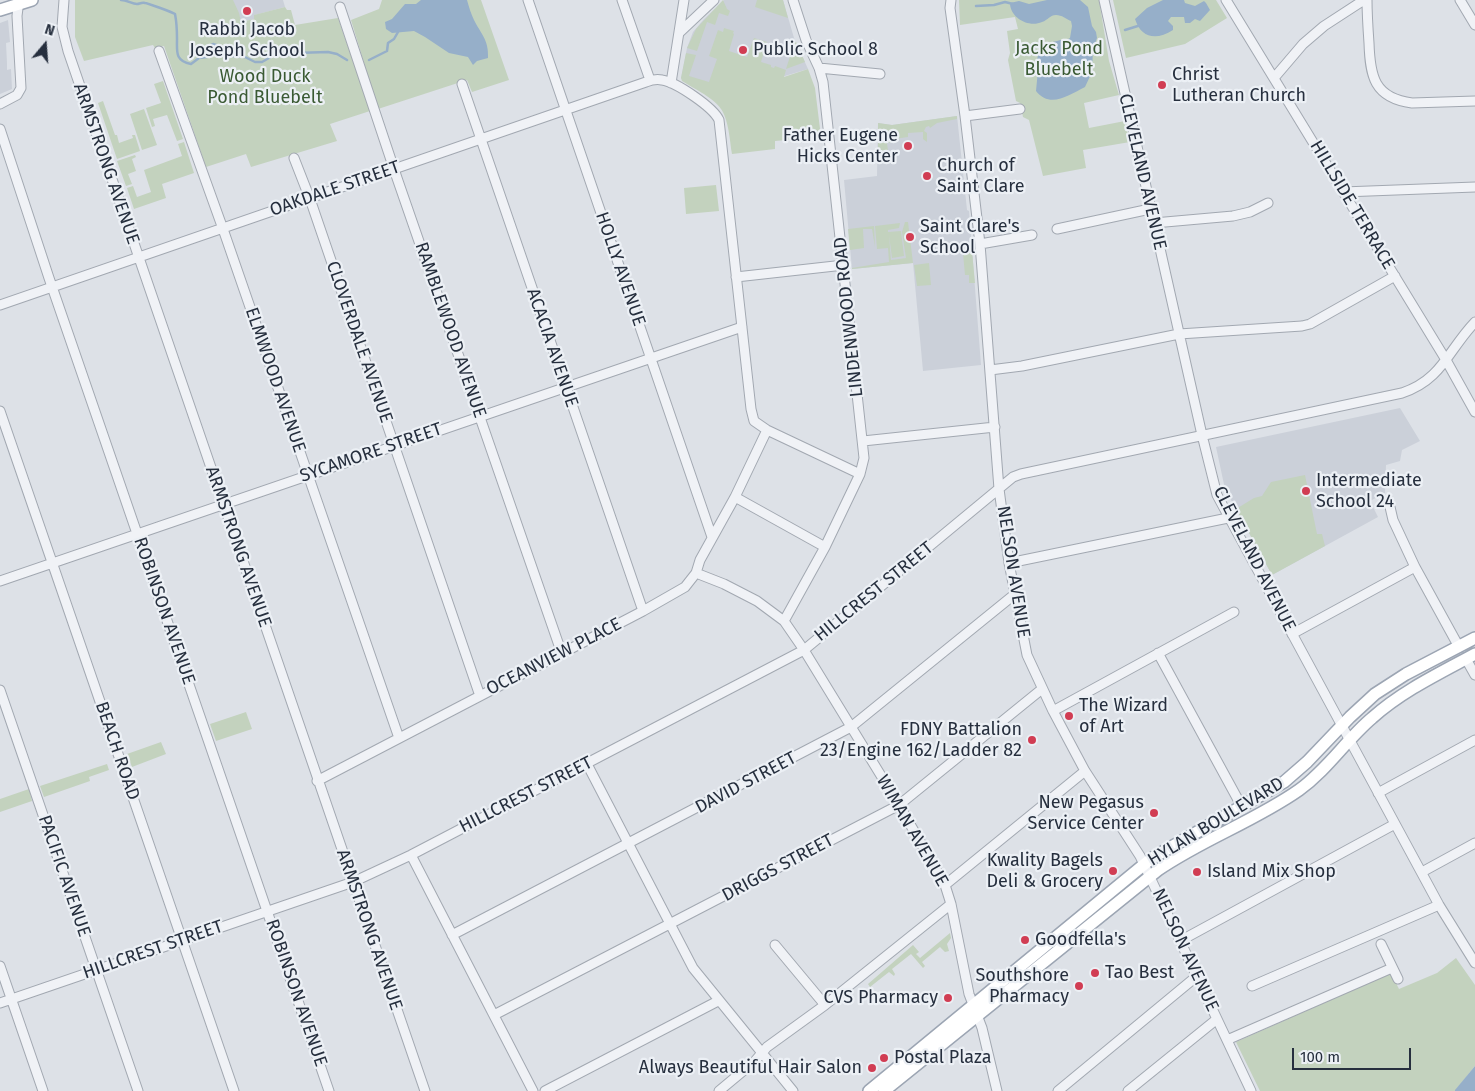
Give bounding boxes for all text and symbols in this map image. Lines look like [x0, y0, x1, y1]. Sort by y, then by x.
marker: Rabbi Jacob Joseph School [241, 5, 253, 17]
place label: Rabbi Jacob Joseph School [189, 19, 305, 62]
north arrow [20, 20, 70, 70]
text: N [43, 21, 57, 40]
park label: Jacks Pond Bluebelt [1015, 38, 1103, 80]
place label: Public School 8 [753, 39, 878, 61]
marker: Public School 8 [737, 44, 749, 56]
place label: Christ Lutheran Church [1172, 64, 1306, 106]
park label: Wood Duck Pond Bluebelt [207, 66, 323, 108]
marker: Christ Lutheran Church [1156, 79, 1168, 91]
street label: ARMSTRONG AVENUE [68, 81, 144, 247]
street label: CLEVELAND AVENUE [1114, 92, 1170, 252]
place label: Father Eugene Hicks Center [783, 125, 898, 168]
street label: HILLSIDE TERRACE [1305, 136, 1399, 274]
marker: Father Eugene Hicks Center [902, 140, 914, 152]
place label: Church of Saint Clare [937, 155, 1025, 198]
street label: OAKDALE STREET [267, 157, 403, 221]
marker: Church of Saint Clare [921, 170, 933, 182]
street label: HOLLY AVENUE [590, 209, 650, 329]
place label: Saint Clare's School [920, 216, 1020, 258]
marker: Saint Clare's School [904, 231, 916, 243]
street label: LINDENWOOD ROAD [830, 236, 868, 398]
street label: RAMBLEWOOD AVENUE [410, 239, 490, 421]
street label: CLOVERDALE AVENUE [321, 258, 397, 426]
street label: ACACIA AVENUE [522, 286, 582, 410]
street label: ELMWOOD AVENUE [240, 305, 310, 455]
street label: SYCAMORE STREET [297, 419, 445, 487]
street label: ARMSTRONG AVENUE [200, 464, 276, 630]
place label: Intermediate School 24 [1316, 470, 1422, 512]
street label: CLEVELAND AVENUE [1208, 483, 1300, 635]
marker: Intermediate School 24 [1300, 485, 1312, 497]
street label: NELSON AVENUE [992, 504, 1034, 640]
street label: ROBINSON AVENUE [129, 534, 199, 688]
street label: HILLCREST STREET [810, 537, 938, 647]
street label: OCEANVIEW PLACE [483, 614, 625, 700]
place label: The Wizard of Art [1079, 695, 1168, 738]
street label: BEACH ROAD [90, 699, 144, 803]
marker: The Wizard of Art [1063, 710, 1075, 722]
place label: FDNY Battalion 23/Engine 162/Ladder 82 [820, 719, 1022, 762]
marker: FDNY Battalion 23/Engine 162/Ladder 82 [1026, 734, 1038, 746]
street label: DAVID STREET [692, 747, 800, 819]
street label: HILLCREST STREET [456, 752, 596, 838]
street label: WIMAN AVENUE [871, 771, 953, 891]
street label: HYLAN BOULEVARD [1144, 773, 1288, 871]
place label: New Pegasus Service Center [1028, 792, 1144, 834]
marker: New Pegasus Service Center [1148, 807, 1160, 819]
street label: PACIFIC AVENUE [33, 812, 95, 940]
street label: DRIGGS STREET [719, 830, 837, 906]
street label: ARMSTRONG AVENUE [331, 847, 407, 1013]
place label: Kwality Bagels Deli & Grocery [986, 850, 1103, 892]
place label: Island Mix Shop [1207, 861, 1336, 883]
marker: Kwality Bagels Deli & Grocery [1107, 865, 1119, 877]
marker: Island Mix Shop [1191, 866, 1203, 878]
street label: NELSON AVENUE [1147, 885, 1223, 1015]
street label: HILLCREST STREET [80, 916, 226, 984]
street label: ROBINSON AVENUE [261, 916, 331, 1070]
place label: Goodfella's [1035, 929, 1126, 951]
marker: Goodfella's [1019, 934, 1031, 946]
place label: Tao Best [1105, 962, 1174, 984]
place label: Southshore Pharmacy [975, 965, 1069, 1008]
marker: Tao Best [1089, 967, 1101, 979]
marker: Southshore Pharmacy [1073, 980, 1085, 992]
place label: CVS Pharmacy [824, 987, 938, 1009]
marker: CVS Pharmacy [942, 992, 954, 1004]
scale bar [1295, 1038, 1414, 1070]
place label: Postal Plaza [894, 1047, 992, 1069]
text: 100 m [1300, 1048, 1340, 1066]
marker: Postal Plaza [878, 1052, 890, 1064]
place label: Always Beautiful Hair Salon [639, 1057, 862, 1079]
marker: Always Beautiful Hair Salon [866, 1062, 878, 1074]

